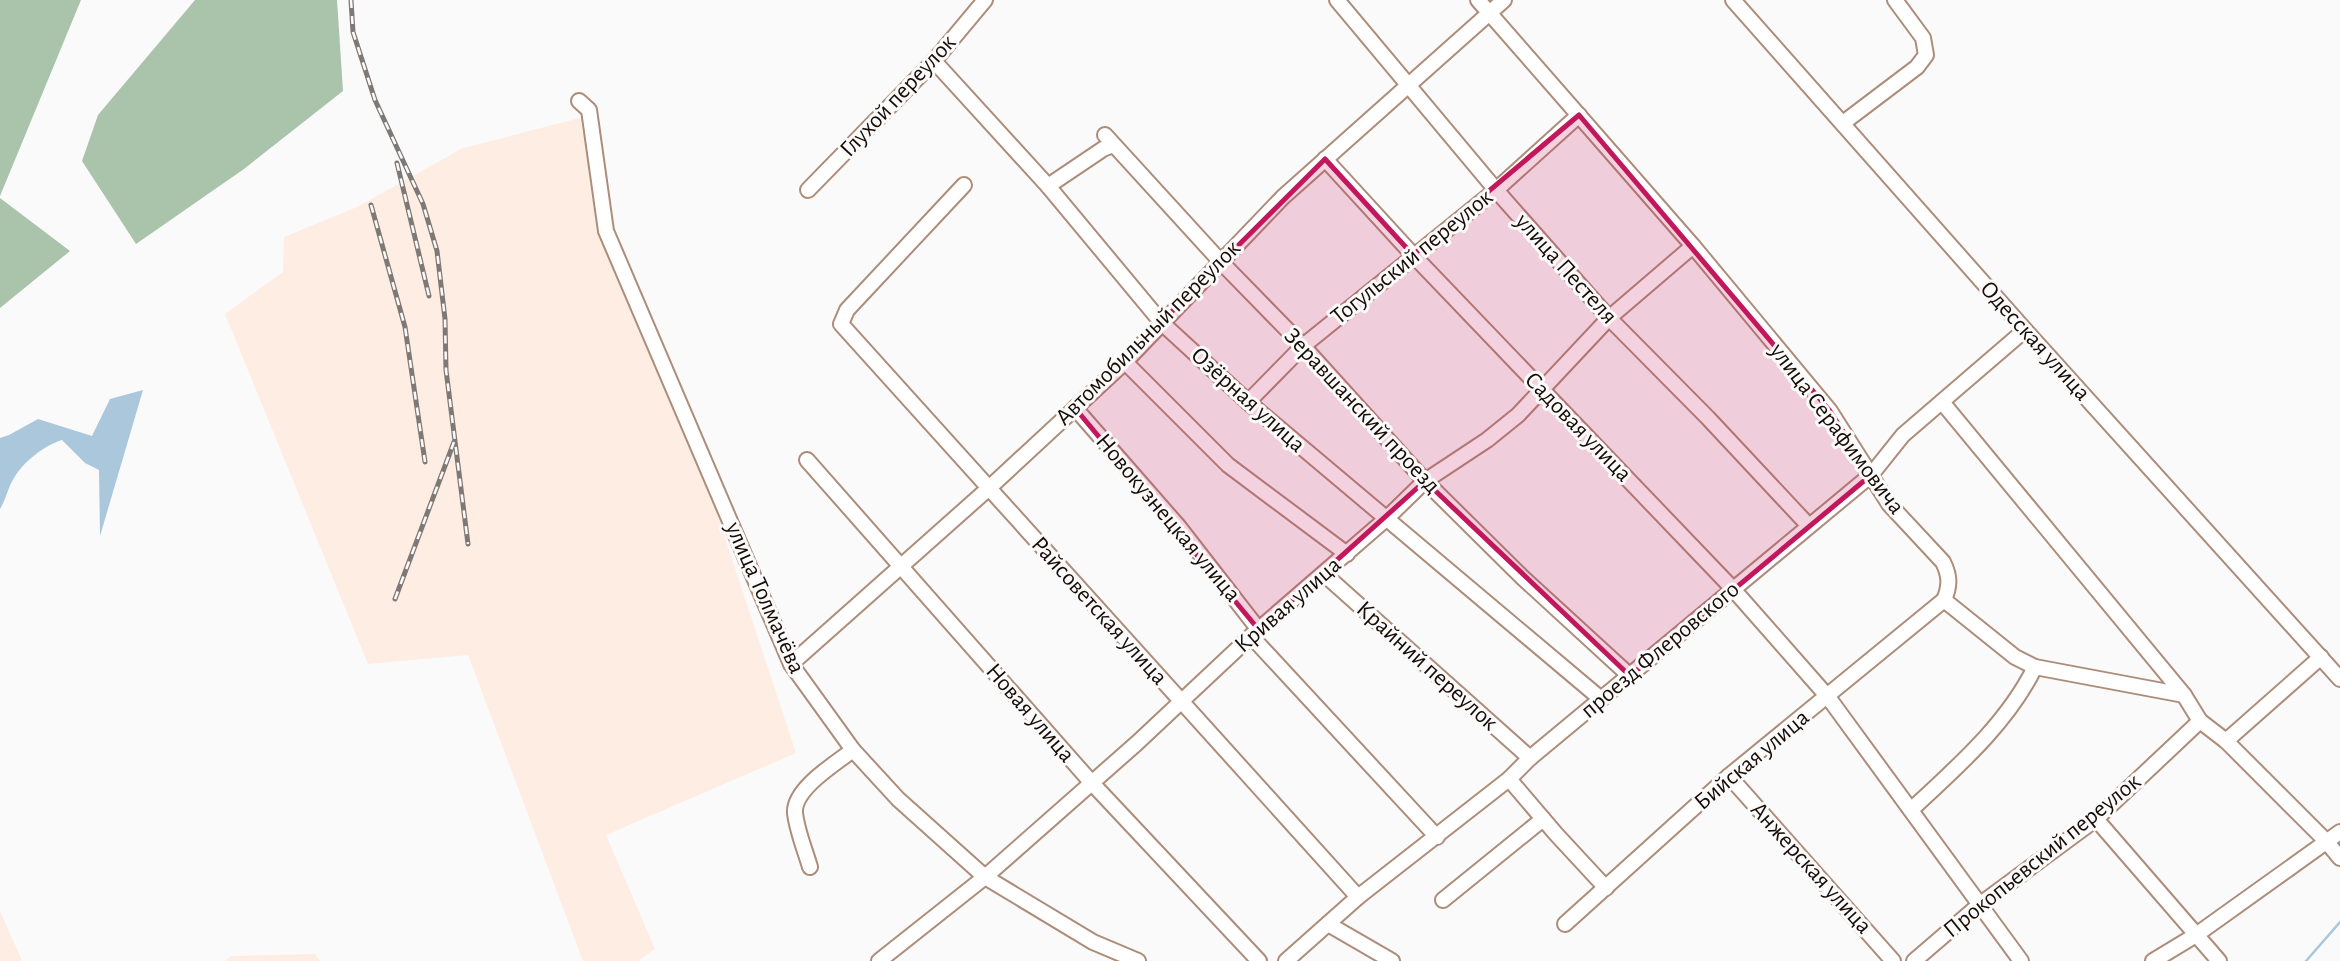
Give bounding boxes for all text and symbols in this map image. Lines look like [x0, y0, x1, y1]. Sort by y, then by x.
street label: Глухой переулок [836, 30, 960, 162]
street label: Тогульский переулок [1327, 185, 1497, 329]
street label: улица Пестеля [1510, 209, 1621, 329]
street label: Автомобильный переулок [1051, 236, 1245, 430]
street label: Одесская улица [1975, 277, 2095, 405]
street label: Зеравшанский проезд [1279, 324, 1445, 498]
street label: улица Серафимовича [1765, 338, 1909, 519]
street label: Озёрная улица [1186, 343, 1310, 457]
street label: Садовая улица [1520, 368, 1636, 486]
street label: Новокузнецкая улица [1091, 429, 1245, 607]
street label: улица Толмачёва [720, 518, 809, 677]
street label: Райсоветская улица [1026, 532, 1172, 690]
street label: Кривая улица [1230, 553, 1346, 657]
street label: проезд Флеровского [1576, 577, 1744, 723]
street label: Крайний переулок [1352, 597, 1502, 735]
street label: Новая улица [981, 659, 1079, 767]
street label: Бийская улица [1690, 705, 1814, 815]
street label: Прокопьевский переулок [1939, 769, 2145, 943]
street label: Анжерская улица [1746, 798, 1876, 939]

